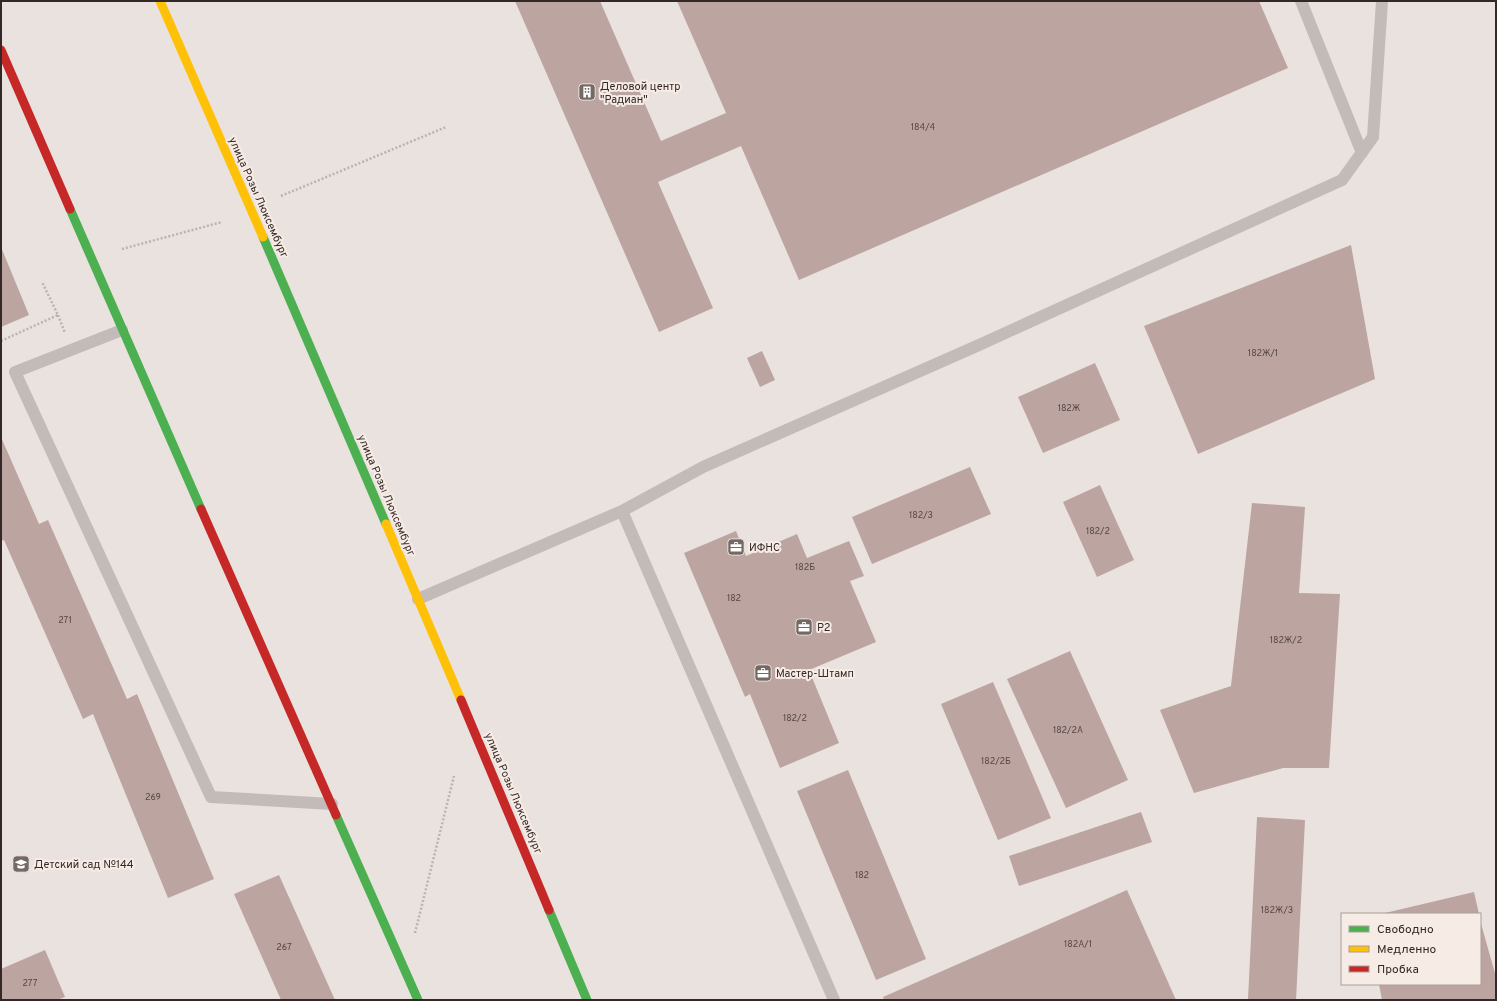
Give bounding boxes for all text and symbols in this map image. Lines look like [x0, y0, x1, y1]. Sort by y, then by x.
place label: Деловой центр "Радиан" [600, 80, 681, 107]
building icon: Деловой центр "Радиан" [577, 82, 597, 102]
house number: 184/4 [911, 122, 936, 133]
street label: улица Розы Люксембург [225, 135, 291, 260]
house number: 182Ж/1 [1248, 348, 1278, 359]
house number: 182Ж [1058, 403, 1081, 414]
street label: улица Розы Люксембург [354, 433, 418, 559]
house number: 182/3 [909, 510, 933, 521]
house number: 182/2 [1086, 526, 1110, 537]
office icon: ИФНС [726, 537, 746, 557]
place label: ИФНС [749, 541, 780, 555]
house number: 182Б [795, 562, 815, 573]
house number: 182 [727, 593, 741, 604]
house number: 271 [58, 615, 72, 626]
office icon: Р2 [794, 617, 814, 637]
place label: Р2 [817, 621, 831, 635]
house number: 182Ж/2 [1270, 635, 1302, 646]
office icon: Мастер-Штамп [753, 663, 773, 683]
place label: Мастер-Штамп [776, 667, 854, 681]
house number: 182/2 [783, 713, 807, 724]
house number: 182/2А [1053, 725, 1083, 736]
street label: улица Розы Люксембург [481, 731, 545, 857]
house number: 182/2Б [981, 756, 1011, 767]
house number: 269 [145, 792, 161, 803]
school or university icon: Детский сад №144 [11, 854, 31, 874]
place label: Детский сад №144 [34, 858, 134, 872]
house number: 182 [855, 870, 869, 881]
house number: 182Ж/3 [1261, 905, 1293, 916]
legend [1341, 913, 1481, 985]
text: Свободно [1377, 922, 1434, 938]
house number: 182А/1 [1064, 939, 1092, 950]
house number: 267 [276, 942, 292, 953]
text: Медленно [1377, 942, 1437, 958]
text: Пробка [1377, 962, 1419, 978]
house number: 277 [22, 978, 38, 989]

